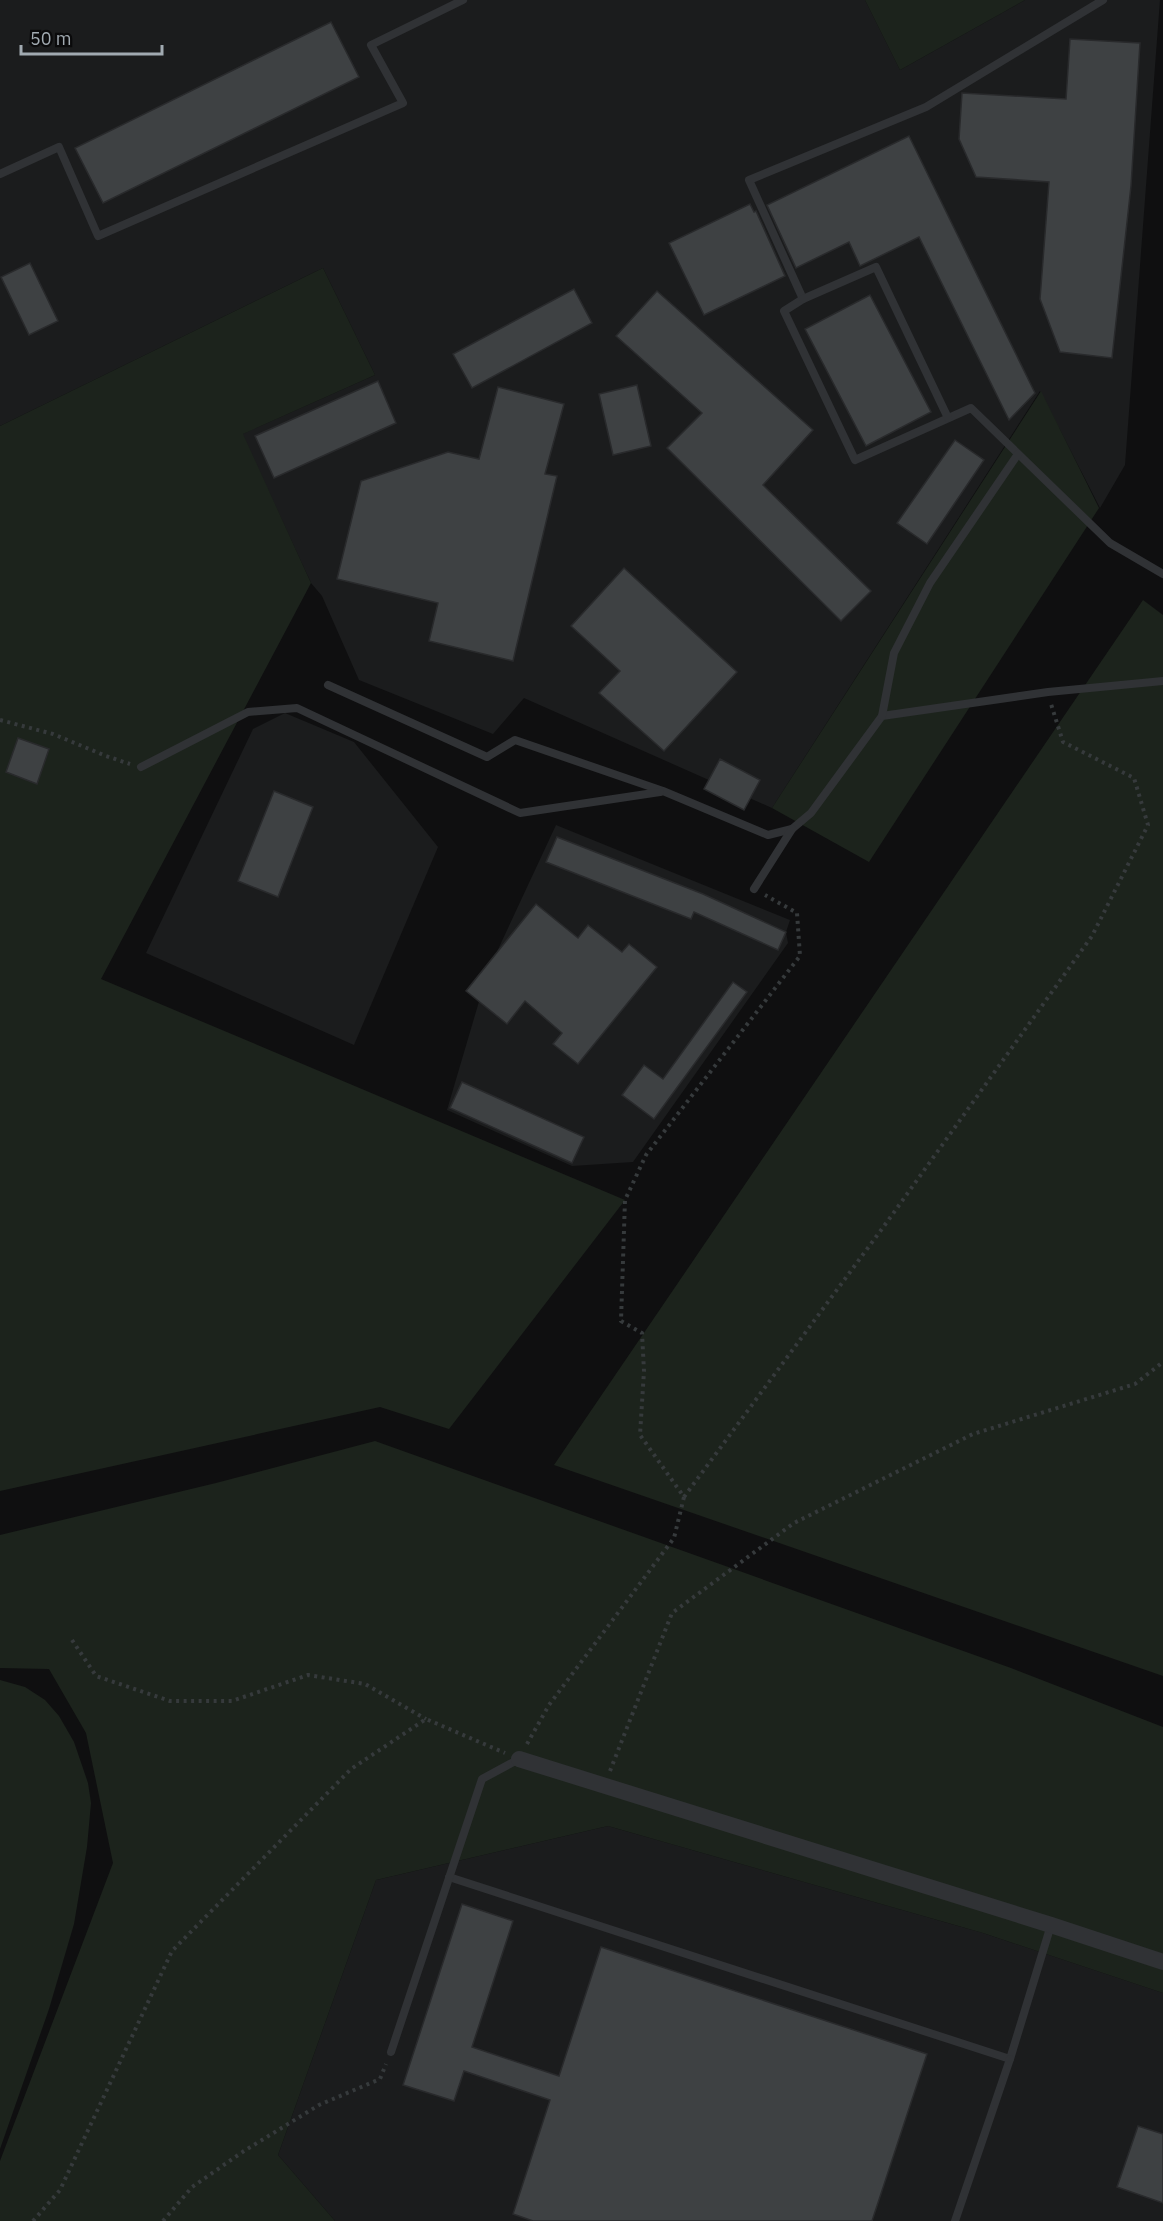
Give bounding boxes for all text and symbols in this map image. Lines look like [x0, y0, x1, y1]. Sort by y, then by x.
scale bar [21, 18, 162, 56]
text: 50 m [30, 27, 72, 50]

